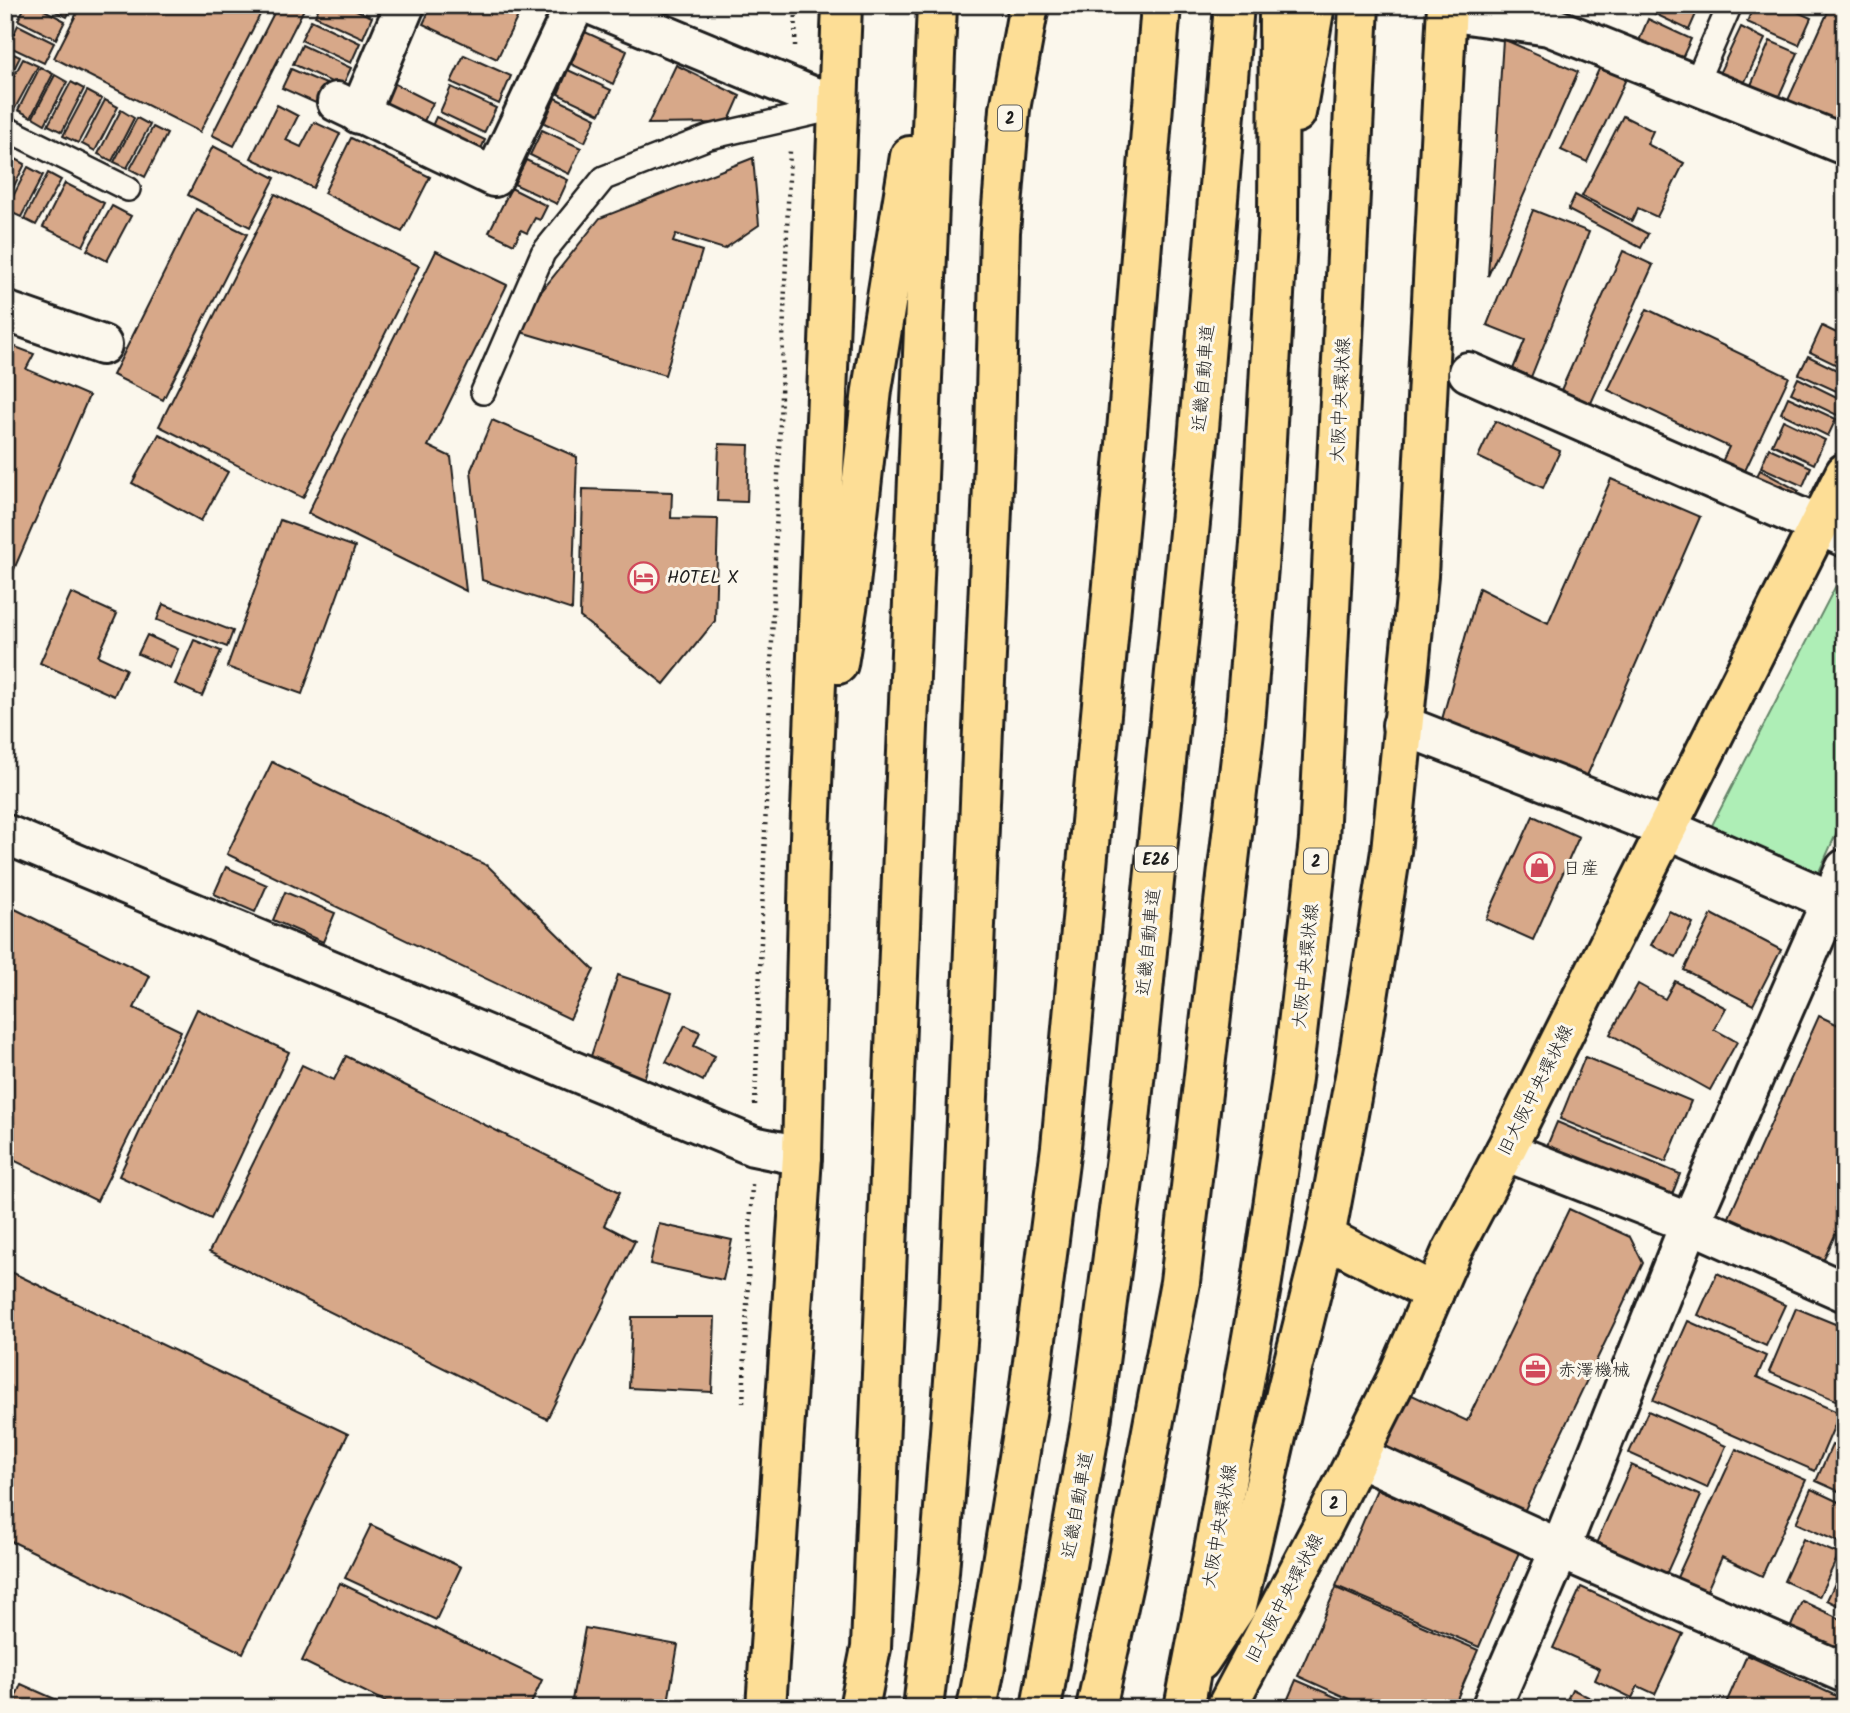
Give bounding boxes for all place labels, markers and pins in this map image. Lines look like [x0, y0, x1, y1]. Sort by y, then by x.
hotel icon: HOTEL X [627, 560, 661, 594]
place label: HOTEL X [667, 564, 739, 593]
shop icon: 日産 [1523, 851, 1557, 885]
place label: 日産 [1563, 855, 1599, 884]
office icon: 赤澤機械 [1518, 1353, 1552, 1387]
place label: 赤澤機械 [1558, 1357, 1630, 1386]

